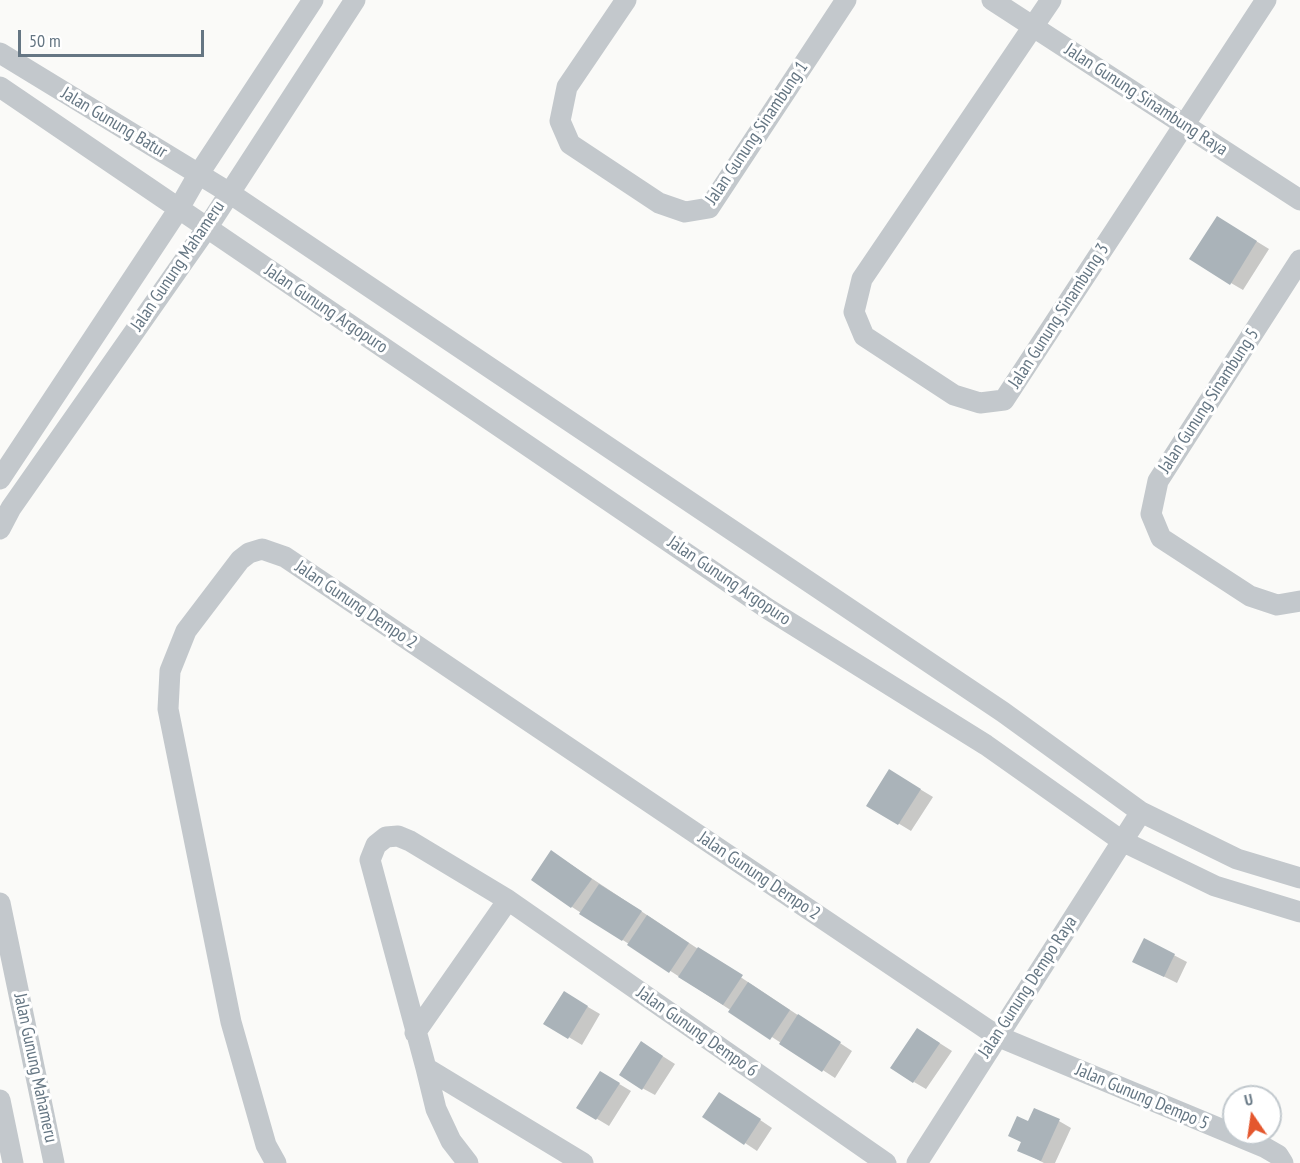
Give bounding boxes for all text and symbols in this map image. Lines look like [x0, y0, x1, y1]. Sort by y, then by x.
scale bar [21, 18, 207, 56]
text: 50 m [29, 29, 61, 52]
street label: Jalan Gunung Sinambung Raya [1060, 39, 1232, 161]
street label: Jalan Gunung Sinambung 1 [701, 57, 813, 209]
street label: Jalan Gunung Batur [57, 83, 171, 163]
street label: Jalan Gunung Mahameru [126, 197, 230, 335]
street label: Jalan Gunung Sinambung 3 [1004, 240, 1114, 392]
street label: Jalan Gunung Argopuro [260, 260, 392, 358]
street label: Jalan Gunung Sinambung 5 [1154, 325, 1264, 477]
street label: Jalan Gunung Argopuro [663, 532, 795, 630]
street label: Jalan Gunung Dempo 2 [291, 556, 421, 654]
street label: Jalan Gunung Dempo 2 [694, 827, 824, 925]
street label: Jalan Gunung Dempo Raya [974, 912, 1082, 1062]
street label: Jalan Gunung Dempo 6 [632, 982, 762, 1082]
street label: Jalan Gunung Mahameru [9, 991, 61, 1145]
street label: Jalan Gunung Dempo 5 [1072, 1059, 1212, 1135]
north arrow [1222, 1085, 1282, 1145]
text: U [1242, 1089, 1255, 1110]

